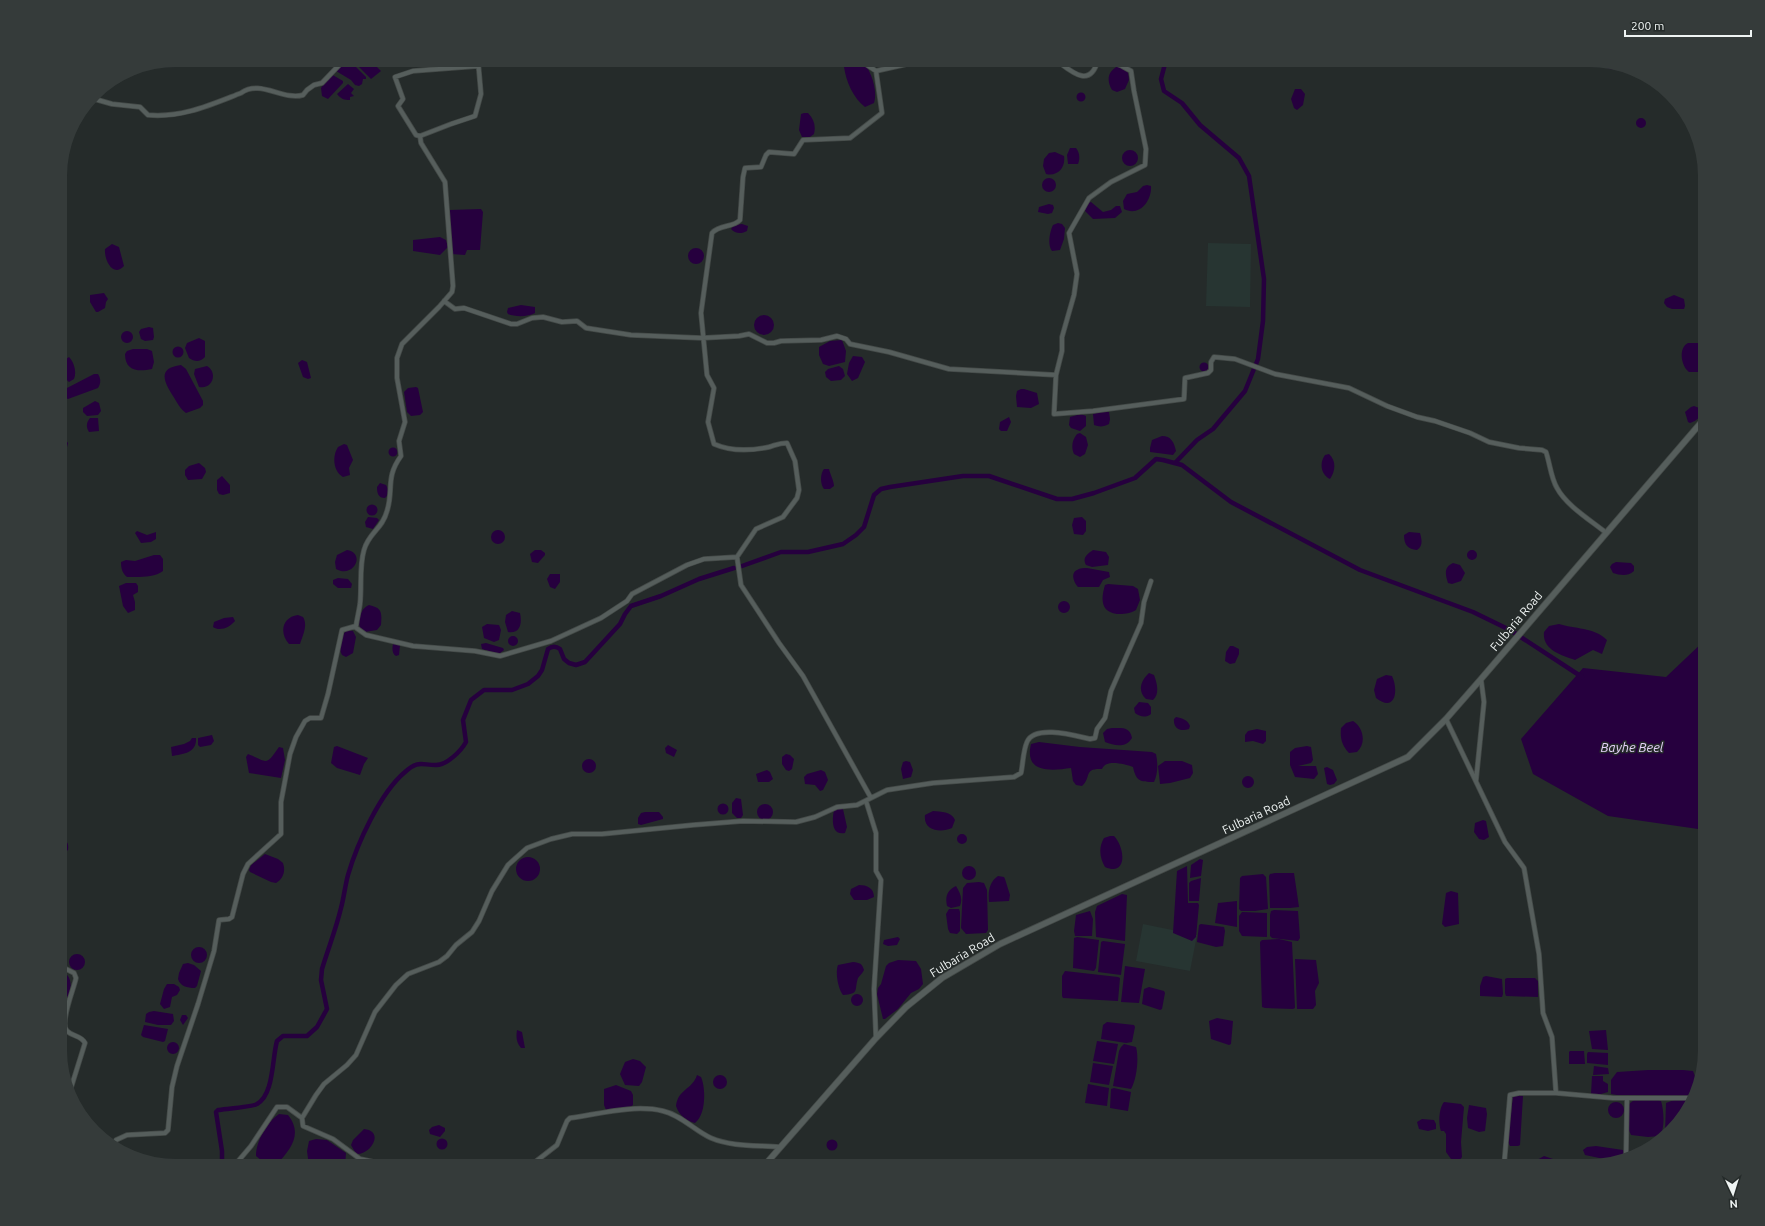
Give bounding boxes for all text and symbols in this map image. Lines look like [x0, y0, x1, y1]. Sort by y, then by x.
scale bar [1625, 12, 1751, 38]
text: 200 m [1631, 19, 1664, 32]
street label: Fulbaria Road [1487, 589, 1545, 653]
water label: Bayhe Beel [1601, 740, 1664, 754]
street label: Fulbaria Road [1220, 794, 1292, 836]
street label: Fulbaria Road [927, 931, 997, 979]
north arrow [1713, 1174, 1753, 1214]
text: N [1729, 1198, 1738, 1210]

